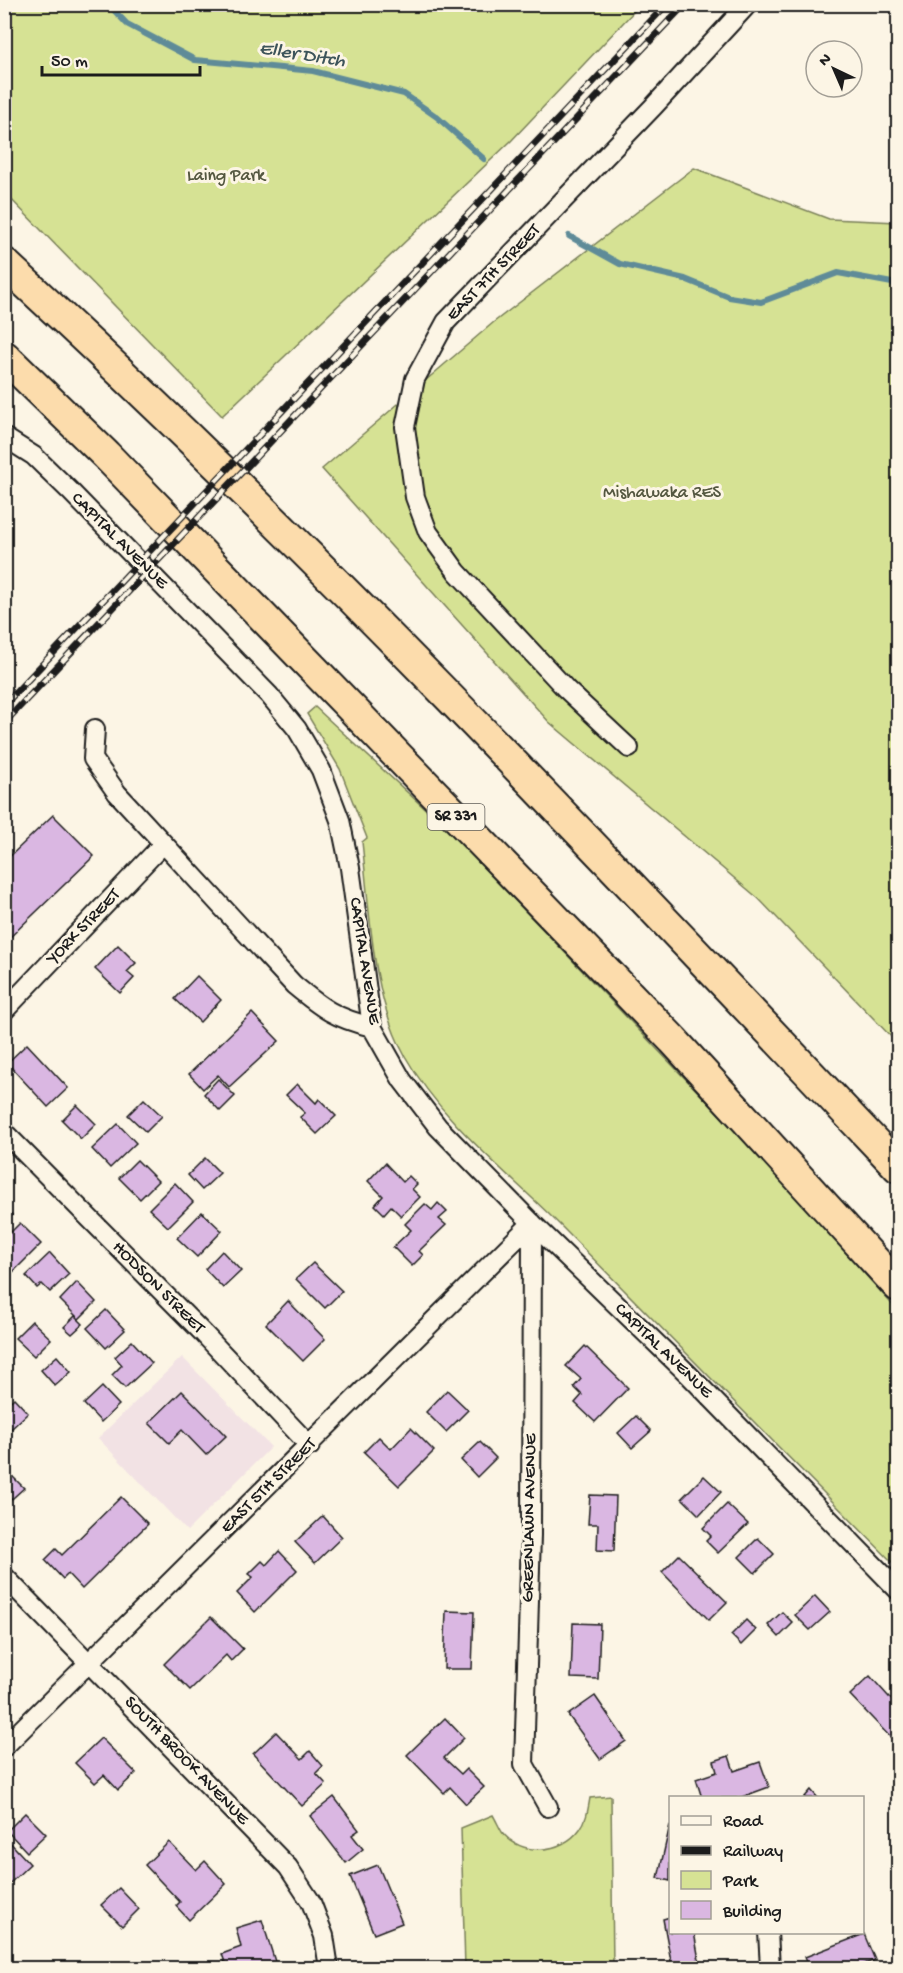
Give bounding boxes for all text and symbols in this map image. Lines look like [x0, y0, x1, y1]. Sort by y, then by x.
water label: Eller Ditch [257, 38, 347, 74]
scale bar [42, 39, 200, 77]
north arrow [804, 39, 864, 99]
text: N [816, 50, 837, 71]
text: 50 m [51, 52, 88, 73]
park label: Laing Park [187, 166, 267, 187]
street label: EAST 7TH STREET [443, 220, 546, 326]
park label: Mishawaka RES [603, 483, 722, 504]
street label: CAPITAL AVENUE [66, 488, 172, 594]
road number: SR 331 [428, 804, 484, 830]
street label: YORK STREET [41, 884, 126, 971]
street label: CAPITAL AVENUE [344, 896, 385, 1027]
street label: HODSON STREET [107, 1237, 209, 1339]
street label: CAPITAL AVENUE [610, 1299, 717, 1404]
street label: EAST 5TH STREET [217, 1433, 322, 1538]
street label: GREENLAWN AVENUE [518, 1433, 542, 1603]
street label: SOUTH BROOK AVENUE [119, 1692, 253, 1830]
legend [669, 1796, 864, 1934]
text: Road [723, 1812, 764, 1833]
text: Railway [723, 1842, 783, 1863]
text: Park [722, 1872, 759, 1893]
text: Building [722, 1902, 782, 1923]

